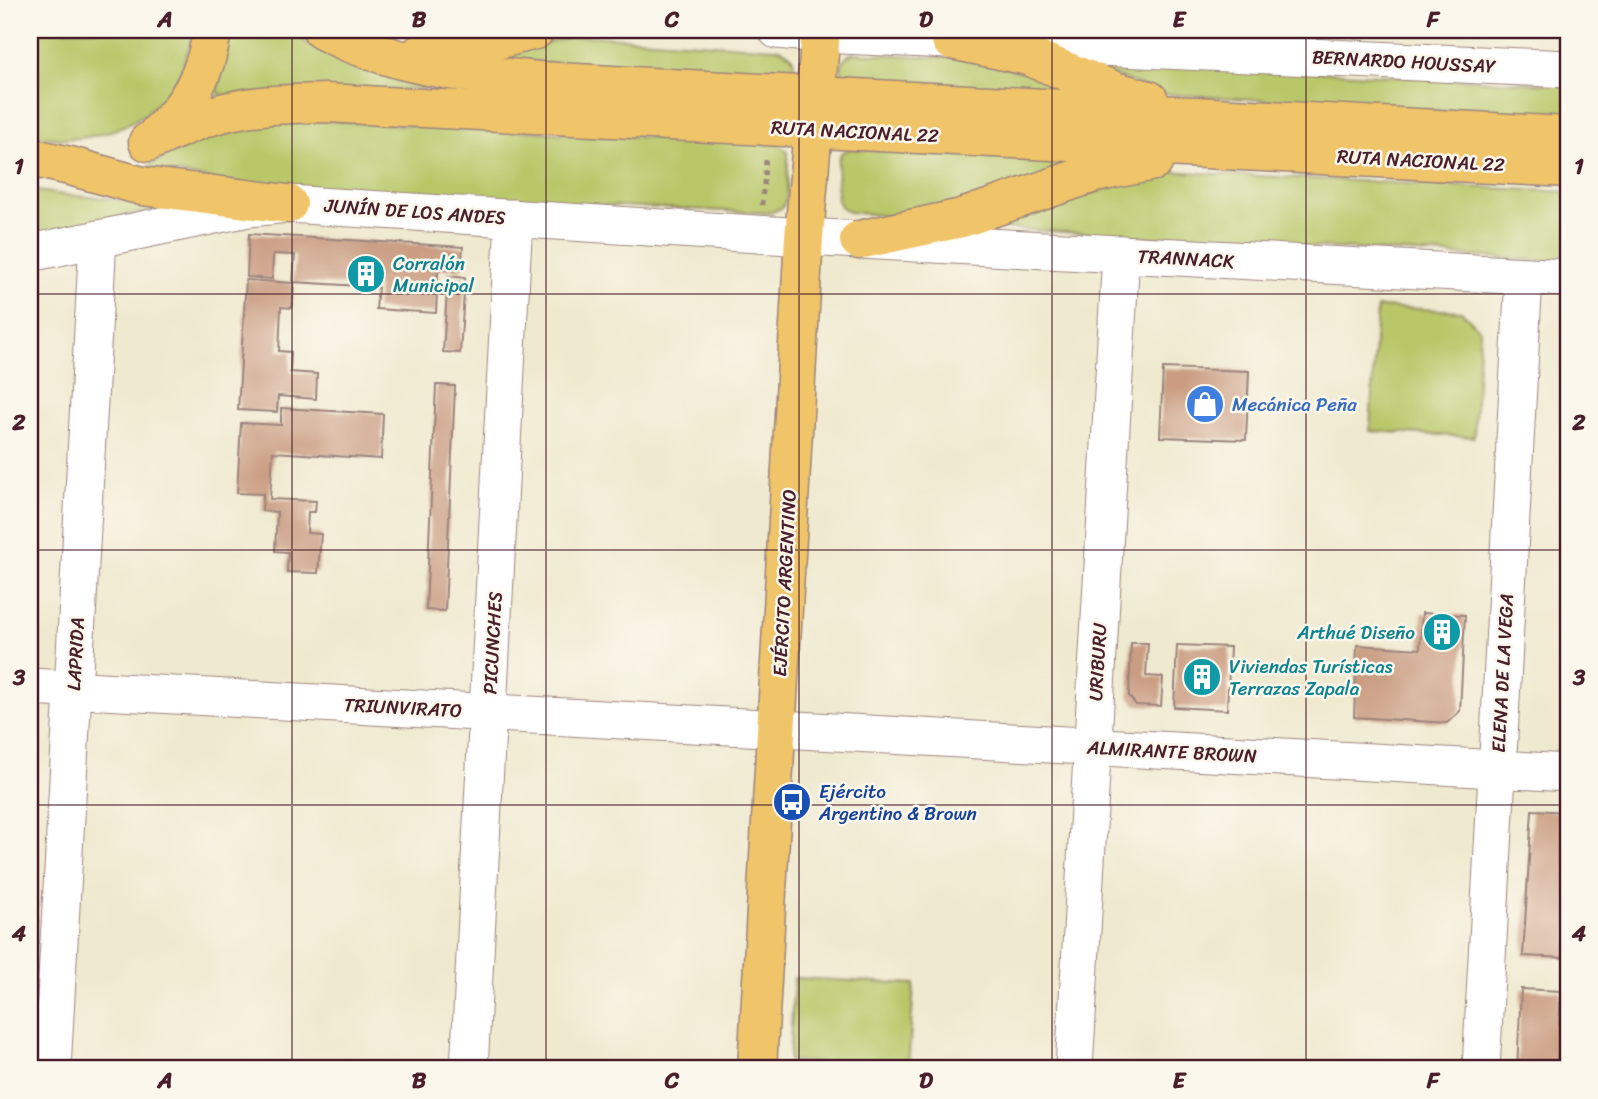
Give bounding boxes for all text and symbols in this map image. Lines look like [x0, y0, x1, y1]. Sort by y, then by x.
text: A [156, 0, 173, 40]
text: B [412, 0, 427, 40]
text: C [664, 0, 680, 40]
text: D [919, 0, 934, 40]
text: E [1173, 0, 1188, 40]
text: F [1426, 0, 1441, 40]
street label: BERNARDO HOUSSAY [1311, 40, 1497, 83]
street label: RUTA NACIONAL 22 [770, 111, 940, 152]
street label: RUTA NACIONAL 22 [1336, 140, 1506, 181]
text: 1 [14, 146, 24, 187]
text: 1 [1574, 146, 1584, 187]
street label: JUNÍN DE LOS ANDES [322, 189, 507, 234]
street label: TRANNACK [1137, 239, 1236, 278]
place label: Corralón Municipal [393, 247, 474, 302]
building icon: Corralón Municipal [345, 253, 387, 295]
shop icon: Mecánica Peña [1184, 383, 1226, 425]
place label: Mecánica Peña [1232, 388, 1357, 421]
text: 2 [11, 402, 26, 443]
text: 2 [1571, 402, 1586, 443]
street label: EJÉRCITO ARGENTINO [763, 488, 806, 678]
street label: PICUNCHES [473, 591, 512, 695]
street label: ELENA DE LA VEGA [1482, 592, 1523, 754]
building icon: Arthué Diseño [1421, 611, 1463, 653]
place label: Arthué Diseño [1296, 616, 1415, 649]
street label: LAPRIDA [57, 617, 94, 691]
street label: URIBURU [1079, 622, 1116, 702]
place label: Viviendas Turísticas Terrazas Zapala [1229, 650, 1393, 705]
building icon: Viviendas Turísticas Terrazas Zapala [1181, 656, 1223, 698]
text: 3 [12, 657, 26, 698]
text: 3 [1572, 657, 1586, 698]
street label: TRIUNVIRATO [343, 688, 463, 727]
street label: ALMIRANTE BROWN [1085, 731, 1258, 772]
place label: Ejército Argentino & Brown [818, 775, 977, 830]
bus stop icon: Ejército Argentino & Brown [771, 781, 813, 823]
text: 4 [11, 913, 27, 954]
text: 4 [1571, 913, 1587, 954]
text: A [156, 1060, 173, 1099]
text: B [412, 1060, 427, 1099]
text: C [664, 1060, 680, 1099]
text: D [919, 1060, 934, 1099]
text: E [1173, 1060, 1188, 1099]
text: F [1426, 1060, 1441, 1099]

